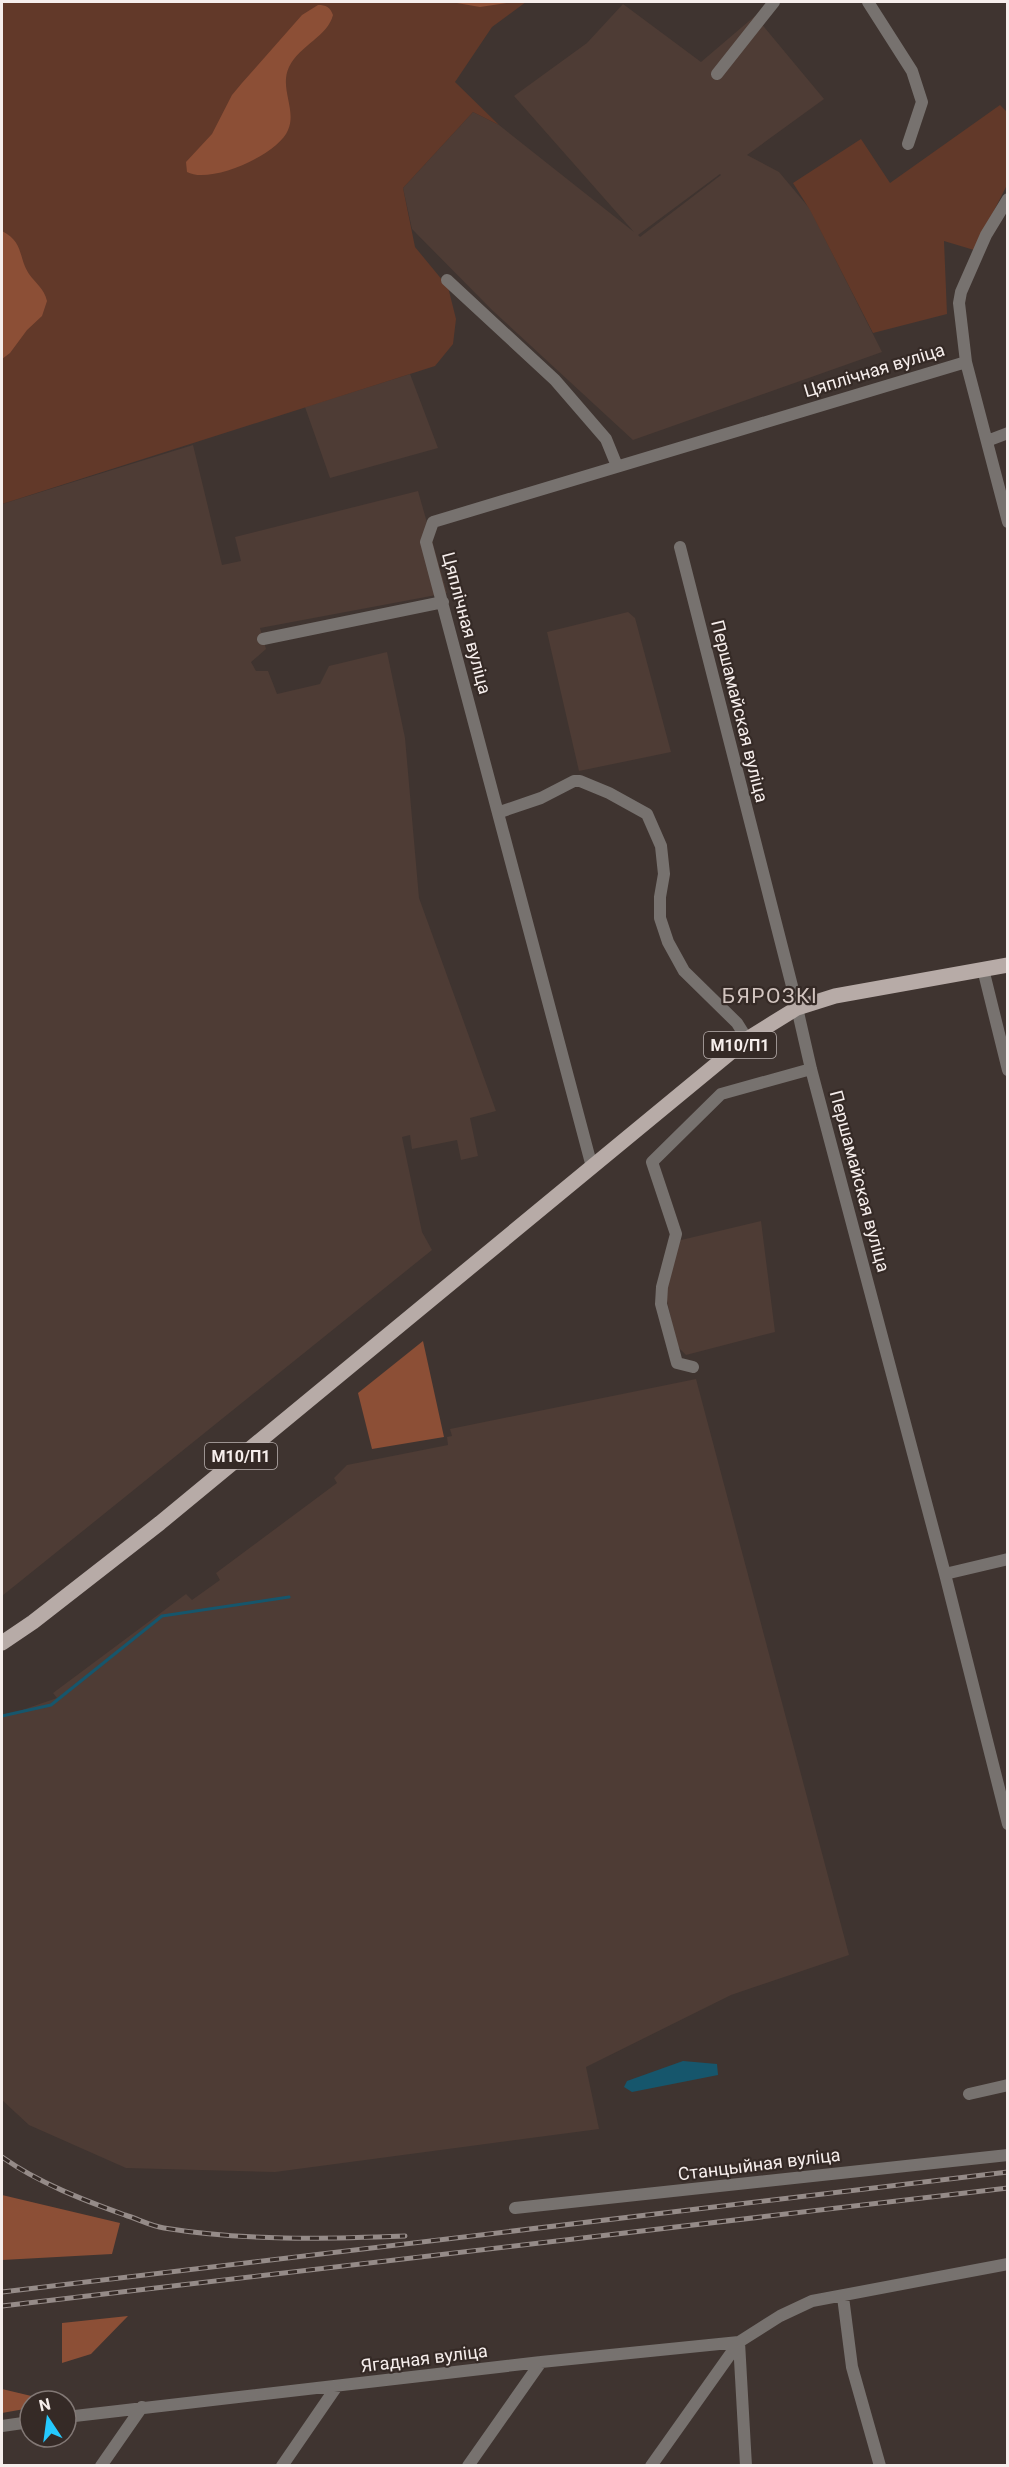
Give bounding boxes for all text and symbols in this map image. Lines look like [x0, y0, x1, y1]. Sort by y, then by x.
street label: Цяплічная вуліца [801, 339, 947, 401]
street label: Цяплічная вуліца [438, 550, 496, 696]
street label: Першамайская вуліца [707, 618, 773, 804]
district label: БЯРОЗКІ [722, 984, 818, 1008]
road number: М10/П1 [704, 1032, 776, 1058]
street label: Першамайская вуліца [826, 1088, 894, 1274]
road number: М10/П1 [205, 1443, 277, 1469]
street label: Станцыйная вуліца [677, 2144, 841, 2184]
street label: Ягадная вуліца [359, 2340, 489, 2376]
north arrow [18, 2389, 78, 2449]
text: N [37, 2394, 52, 2415]

